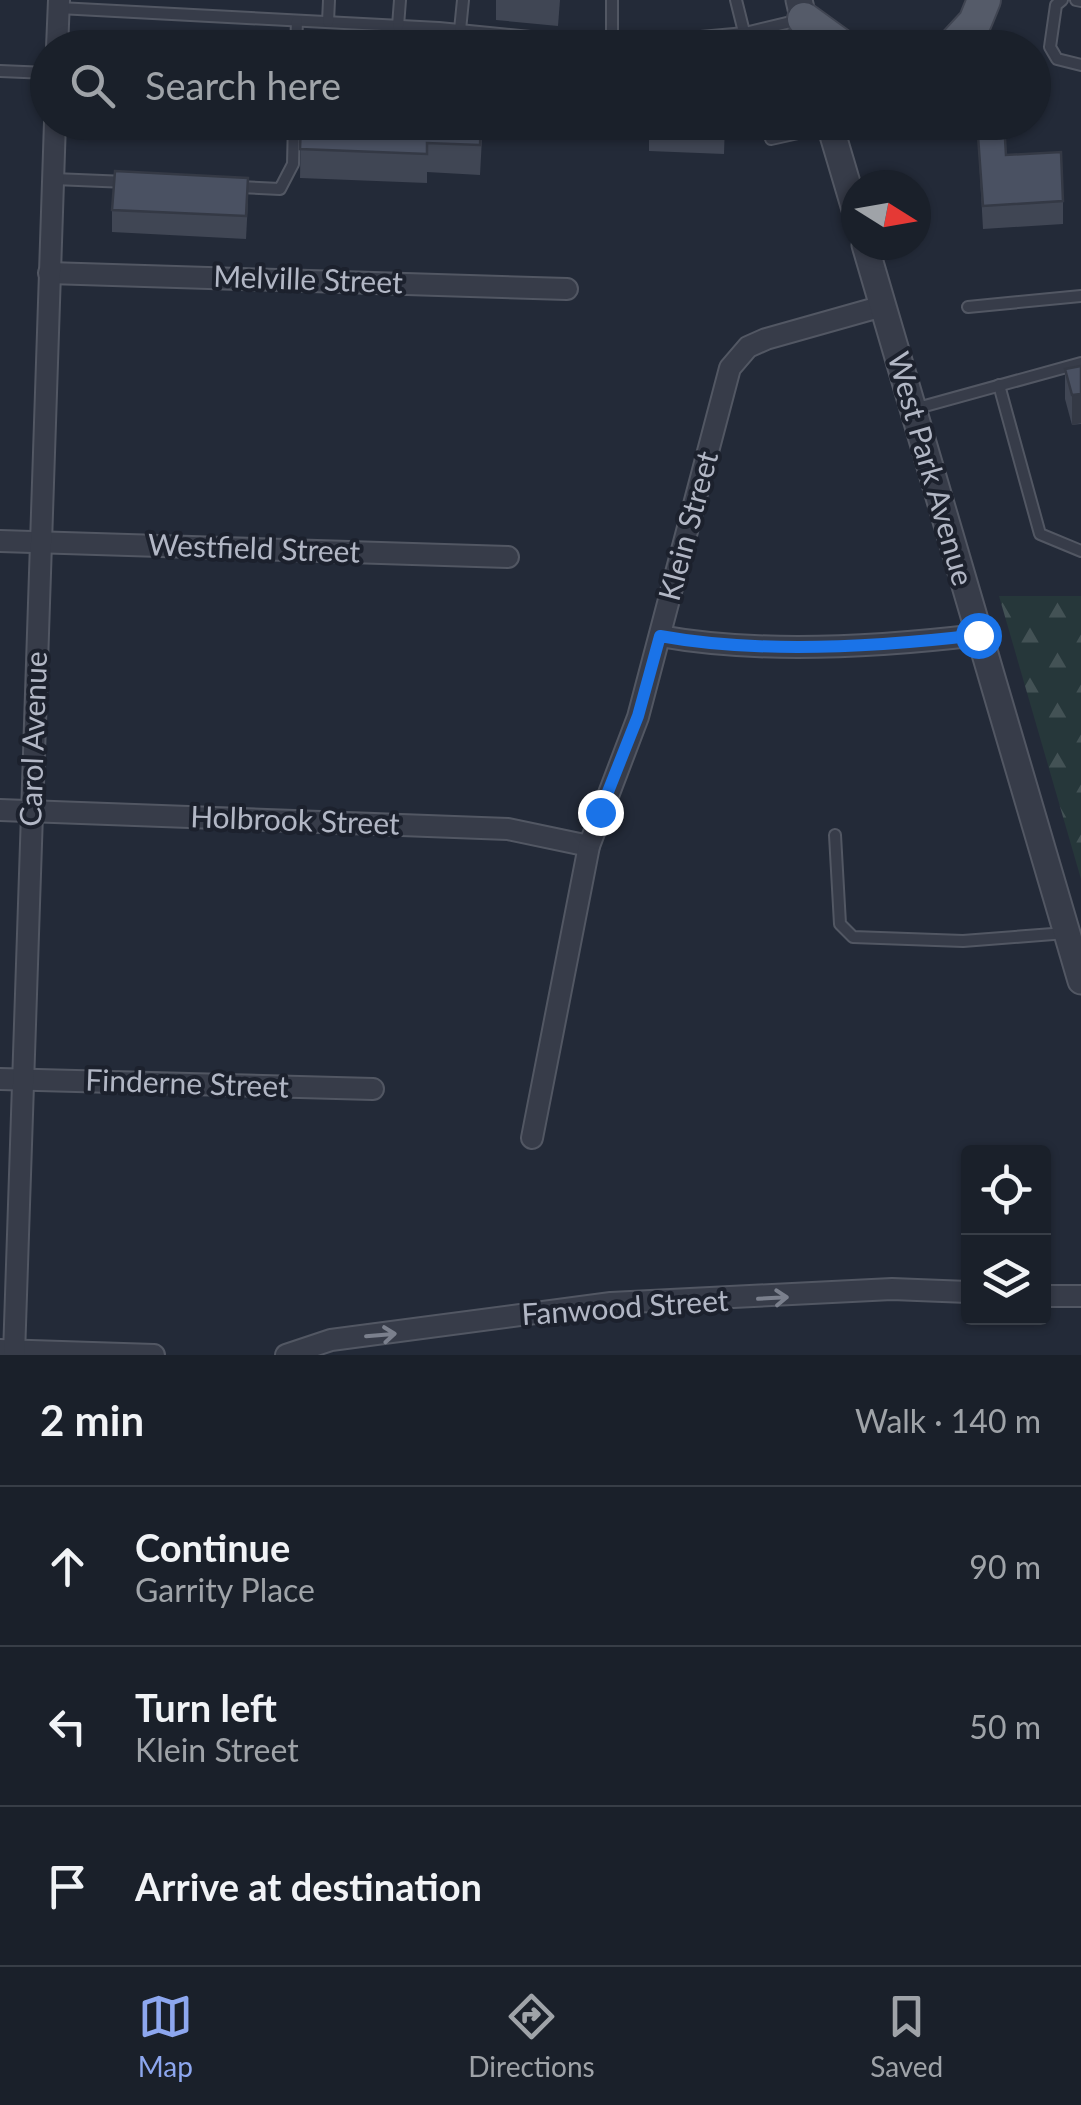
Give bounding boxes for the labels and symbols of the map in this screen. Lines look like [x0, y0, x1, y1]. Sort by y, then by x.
north arrow [841, 170, 931, 260]
street label: Melville Street [213, 257, 404, 299]
street label: West Park Avenue [881, 348, 982, 589]
street label: Klein Street [650, 446, 724, 604]
street label: Westfield Street [147, 525, 361, 569]
route start [956, 613, 1002, 659]
street label: Carol Avenue [11, 651, 53, 827]
route end [578, 790, 624, 836]
street label: Holbrook Street [190, 797, 401, 841]
street label: Finderne Street [85, 1060, 290, 1104]
street label: Fanwood Street [520, 1281, 730, 1331]
one-way arrow [757, 1288, 789, 1307]
one-way arrow [364, 1326, 396, 1345]

